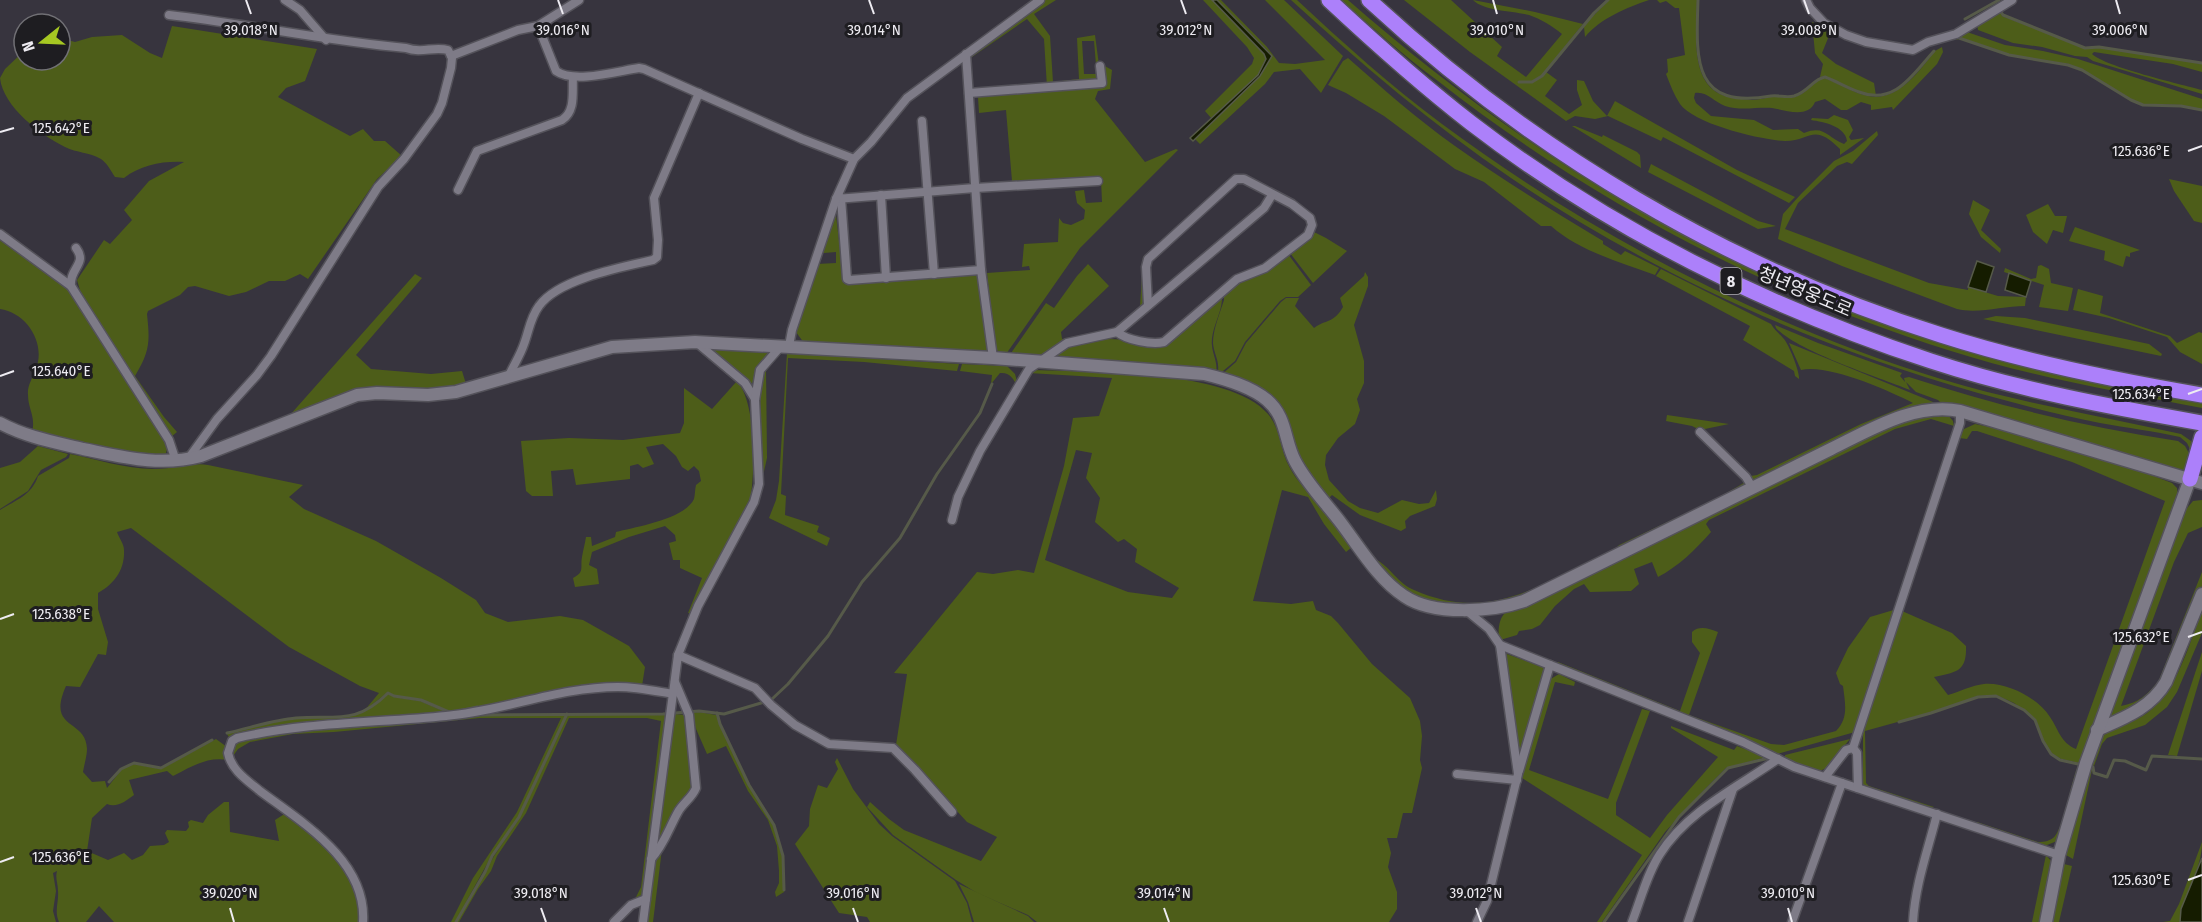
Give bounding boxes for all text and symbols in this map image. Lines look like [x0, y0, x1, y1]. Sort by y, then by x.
north arrow [12, 12, 72, 72]
text: 39.018°N [224, 21, 278, 39]
text: 39.016°N [536, 21, 590, 39]
text: 39.014°N [847, 21, 901, 39]
text: 39.012°N [1160, 21, 1212, 39]
text: 39.010°N [1470, 21, 1524, 39]
text: 39.008°N [1781, 21, 1837, 39]
text: 39.006°N [2092, 21, 2148, 39]
text: N [18, 39, 39, 54]
text: 125.642°E [32, 119, 90, 137]
text: 125.636°E [2112, 142, 2170, 160]
street label: 청년영웅도로 [1755, 262, 1855, 322]
road number: 8 [1720, 268, 1742, 294]
text: 125.640°E [32, 362, 90, 380]
text: 125.634°E [2112, 385, 2170, 403]
text: 125.638°E [32, 605, 90, 623]
text: 125.632°E [2112, 628, 2170, 646]
text: 125.636°E [32, 848, 90, 866]
text: 125.630°E [2112, 871, 2170, 889]
text: 39.020°N [202, 884, 258, 902]
text: 39.018°N [514, 884, 568, 902]
text: 39.016°N [826, 884, 880, 902]
text: 39.014°N [1137, 884, 1191, 902]
text: 39.012°N [1450, 884, 1502, 902]
text: 39.010°N [1761, 884, 1815, 902]

